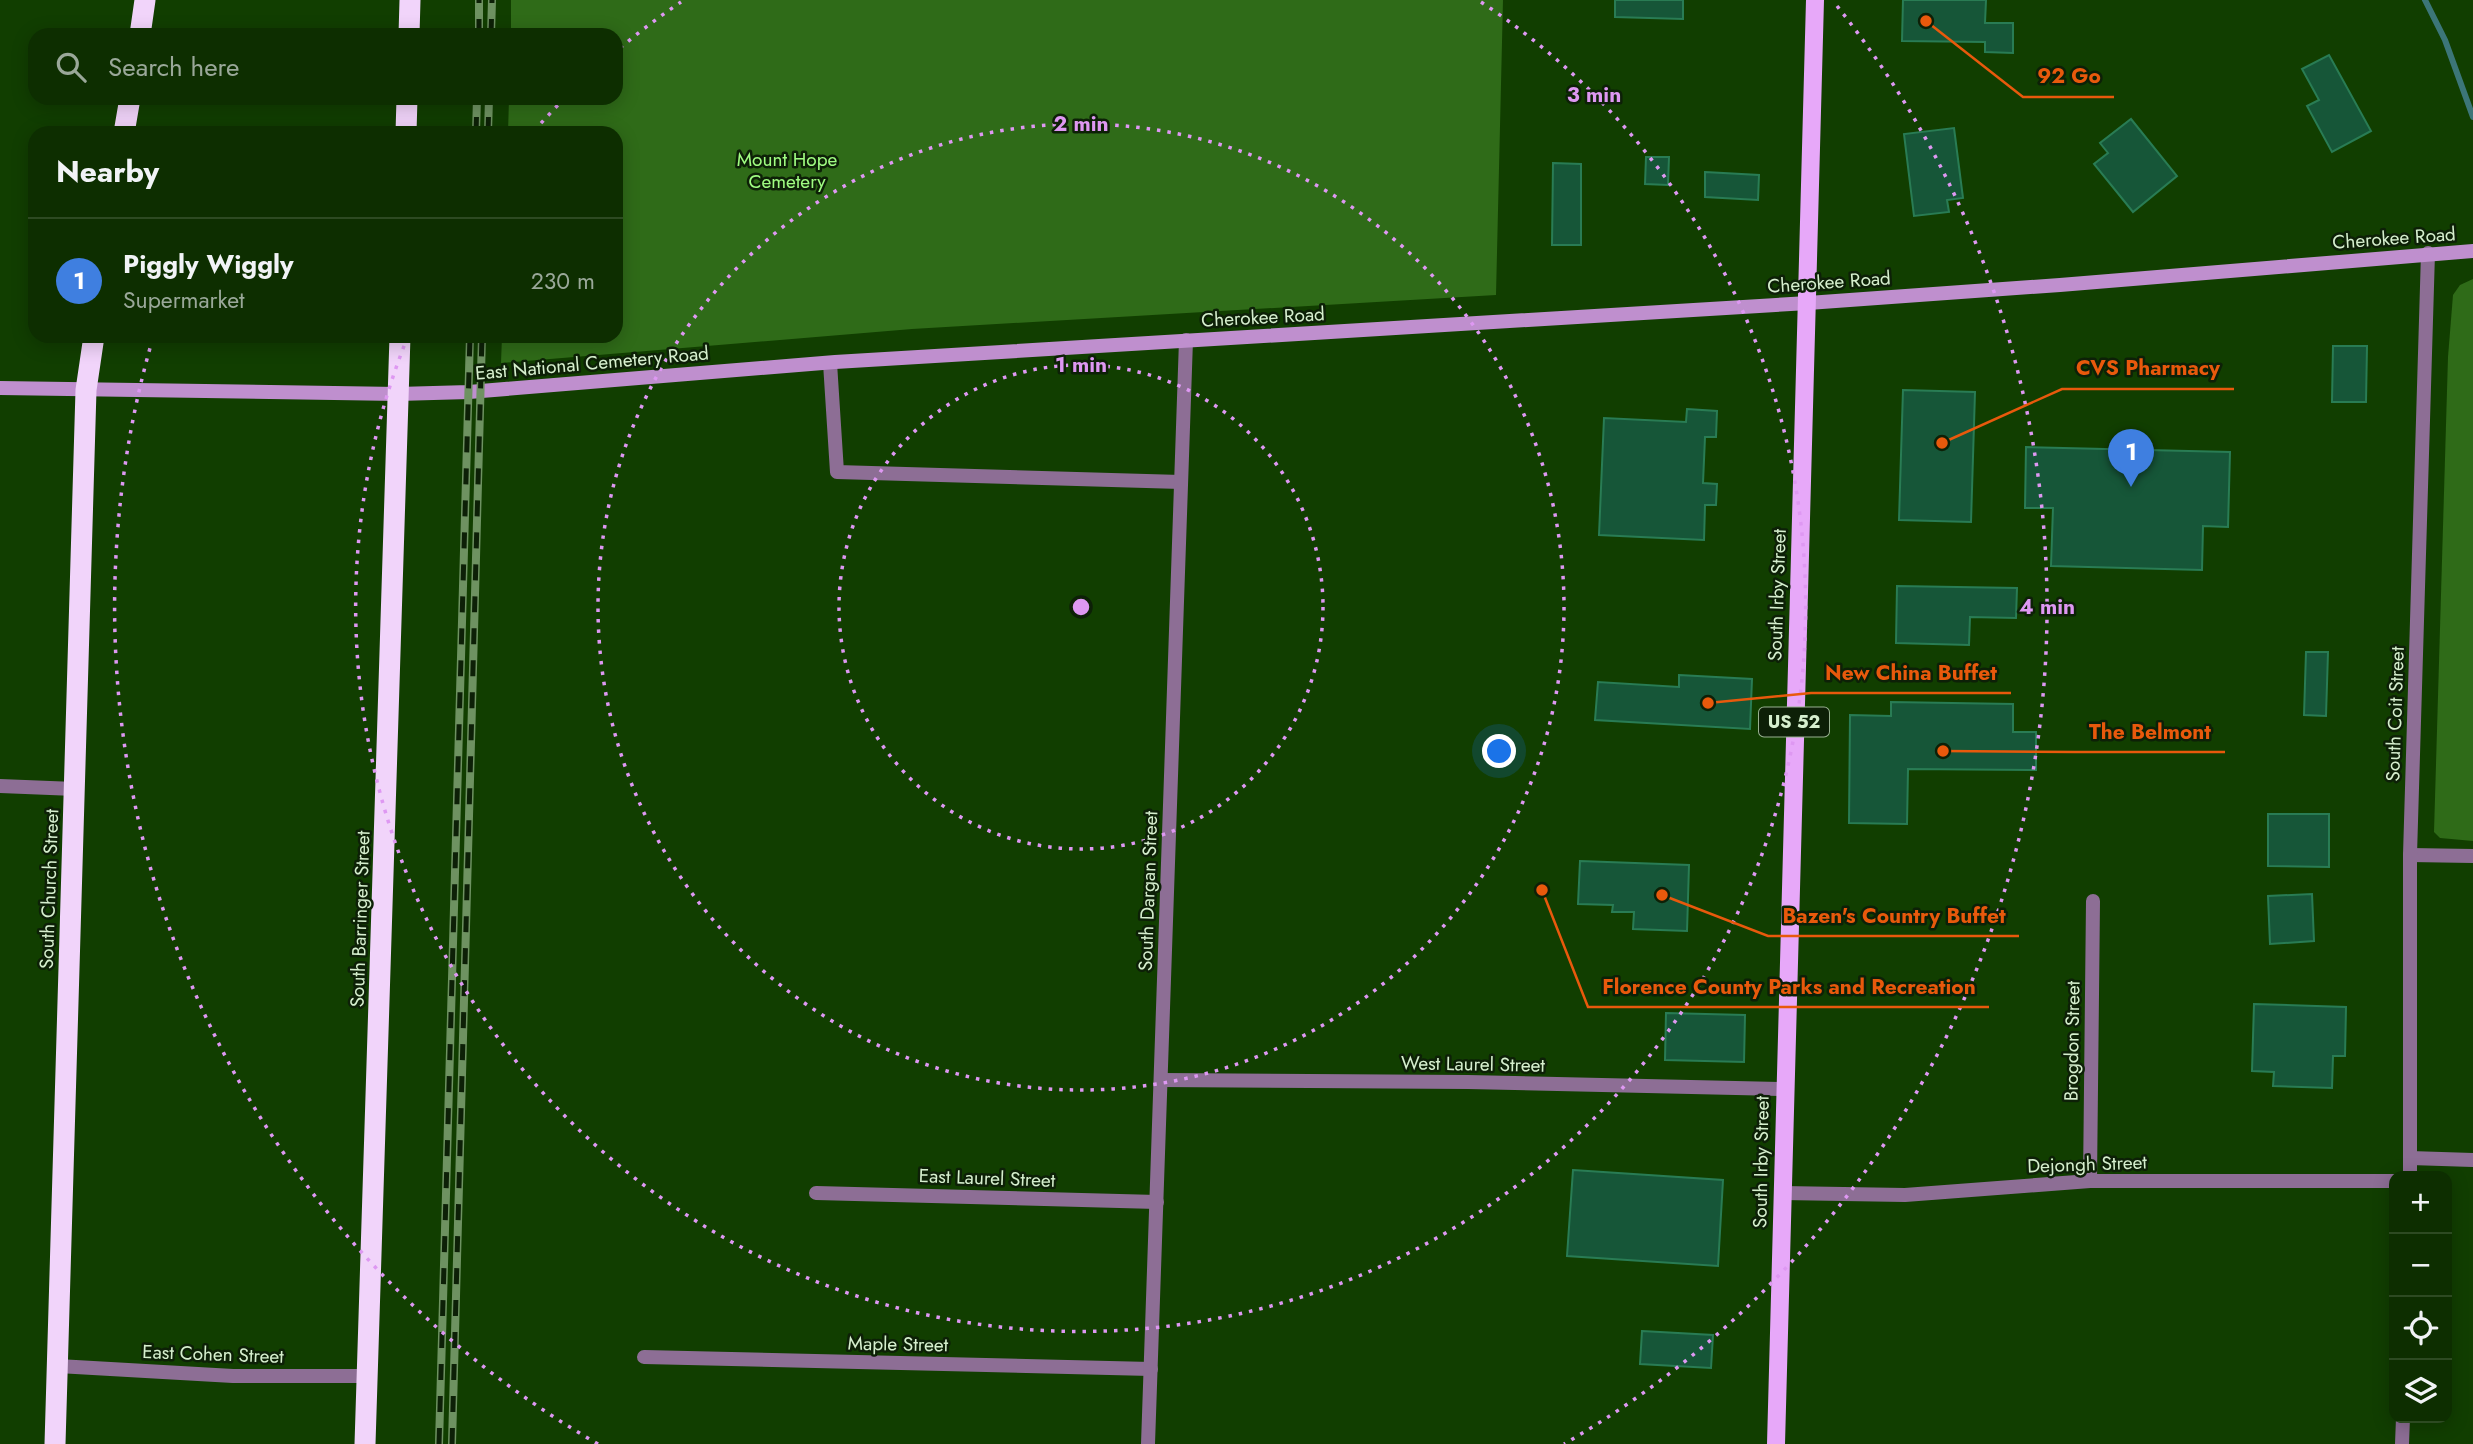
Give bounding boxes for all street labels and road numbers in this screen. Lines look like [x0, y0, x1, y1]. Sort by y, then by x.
street label: Cherokee Road [2331, 220, 2457, 256]
street label: Cherokee Road [1766, 264, 1892, 300]
street label: Cherokee Road [1201, 300, 1325, 334]
street label: East National Cemetery Road [474, 339, 710, 387]
street label: South Irby Street [1761, 528, 1793, 661]
street label: South Coit Street [2379, 646, 2411, 782]
road number: US 52 [1759, 708, 1829, 736]
street label: South Church Street [33, 808, 65, 970]
street label: South Dargan Street [1132, 810, 1164, 972]
street label: South Barringer Street [343, 830, 377, 1008]
street label: Brogdon Street [2057, 980, 2087, 1101]
street label: West Laurel Street [1401, 1049, 1546, 1079]
street label: South Irby Street [1746, 1095, 1776, 1228]
street label: Dejongh Street [2027, 1148, 2148, 1180]
street label: East Laurel Street [918, 1162, 1056, 1194]
street label: Maple Street [847, 1330, 949, 1358]
street label: East Cohen Street [142, 1338, 285, 1370]

